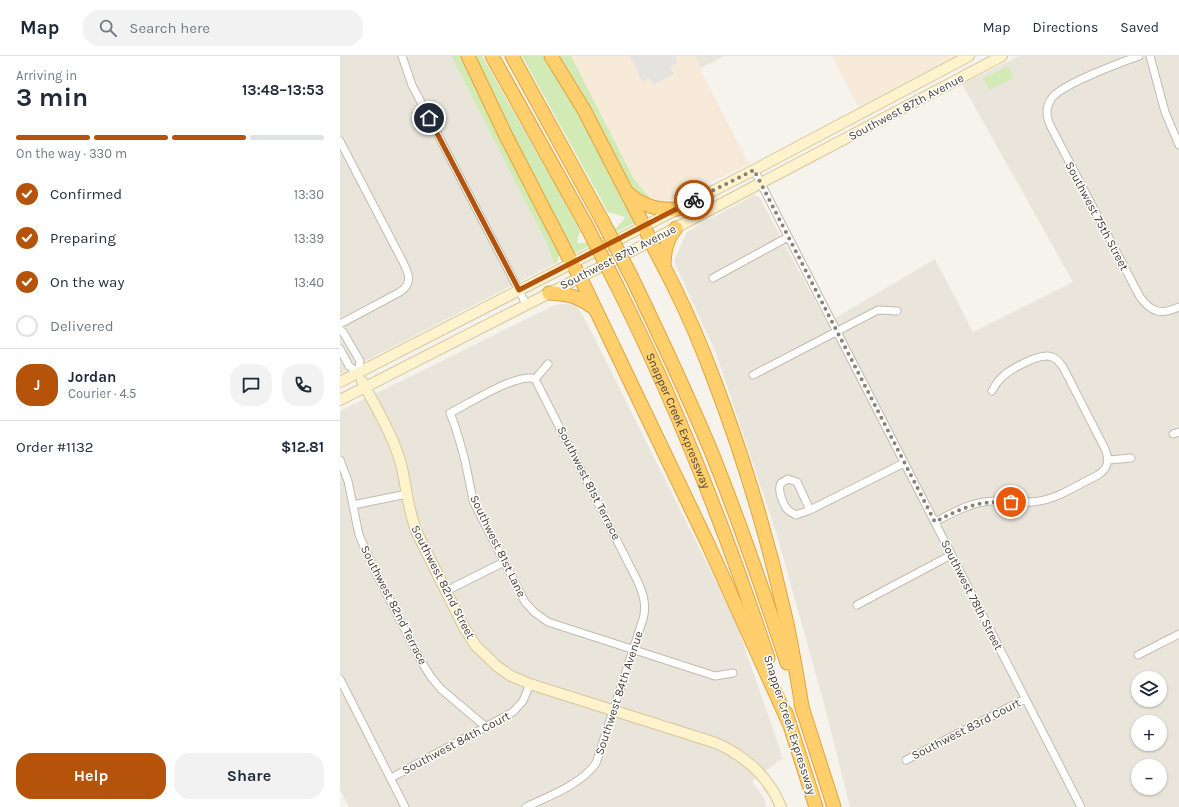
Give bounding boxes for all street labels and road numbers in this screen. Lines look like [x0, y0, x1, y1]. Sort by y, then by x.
street label: Southwest 87th Avenue [846, 71, 966, 143]
street label: Southwest 75th Street [1062, 159, 1132, 273]
street label: Southwest 87th Avenue [558, 222, 678, 292]
street label: Snapper Creek Expressway [643, 351, 713, 491]
street label: Southwest 81st Terrace [554, 424, 624, 542]
street label: Southwest 81st Lane [467, 493, 529, 599]
street label: Southwest 82nd Street [408, 523, 478, 642]
street label: Southwest 78th Street [938, 538, 1006, 653]
street label: Southwest 82nd Terrace [358, 543, 430, 667]
street label: Southwest 84th Avenue [592, 629, 646, 757]
street label: Snapper Creek Expressway [761, 653, 819, 797]
street label: Southwest 83rd Court [909, 695, 1023, 763]
street label: Southwest 84th Court [400, 708, 513, 777]

